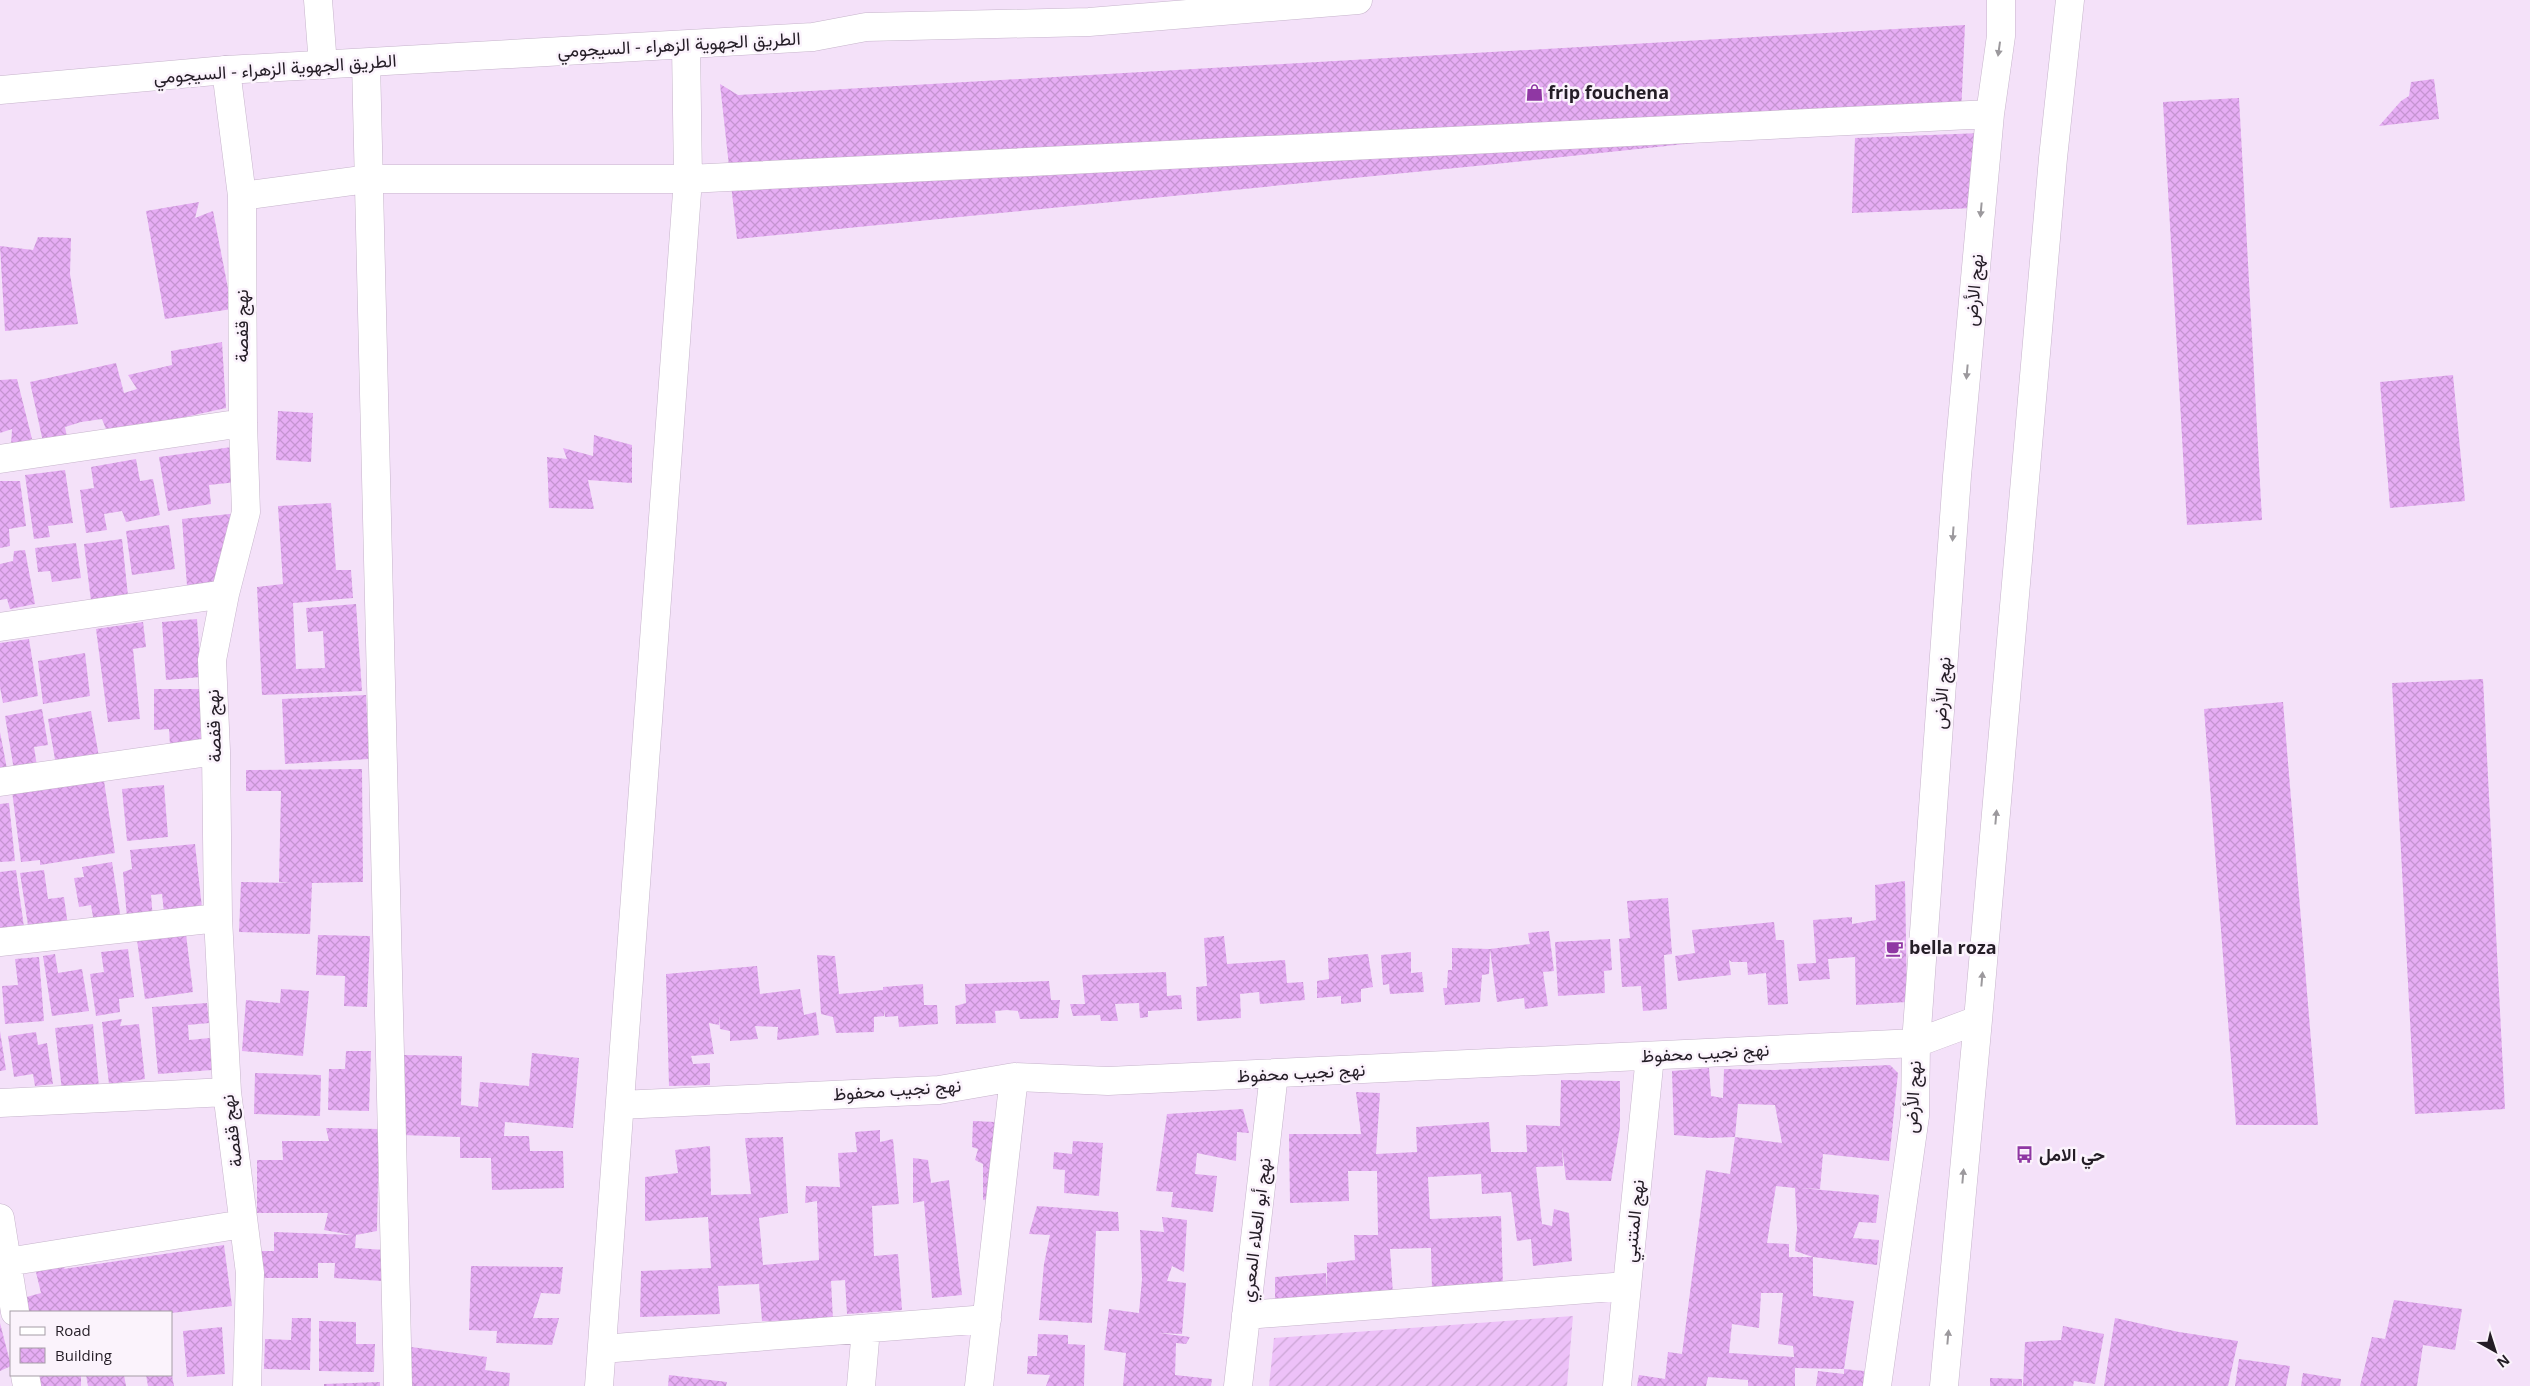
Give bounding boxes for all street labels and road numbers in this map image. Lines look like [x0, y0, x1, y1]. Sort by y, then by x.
street label: الطريق الجهوية الزهراء - السيجومي [557, 26, 801, 66]
street label: الطريق الجهوية الزهراء - السيجومي [153, 48, 398, 92]
street label: نهج الأرض [1958, 253, 1989, 327]
street label: نهج قفصة [229, 289, 254, 363]
street label: نهج الأرض [1926, 656, 1957, 730]
street label: نهج قفصة [200, 689, 227, 763]
street label: نهج نجيب محفوظ [1640, 1037, 1770, 1068]
street label: نهج نجيب محفوظ [1236, 1057, 1366, 1088]
street label: نهج الأرض [1898, 1060, 1927, 1134]
street label: نهج نجيب محفوظ [832, 1073, 962, 1106]
street label: نهج قفصة [215, 1093, 248, 1169]
street label: نهج أبو العلاء المعري [1234, 1156, 1280, 1304]
street label: نهج المتنبي [1617, 1178, 1653, 1264]

